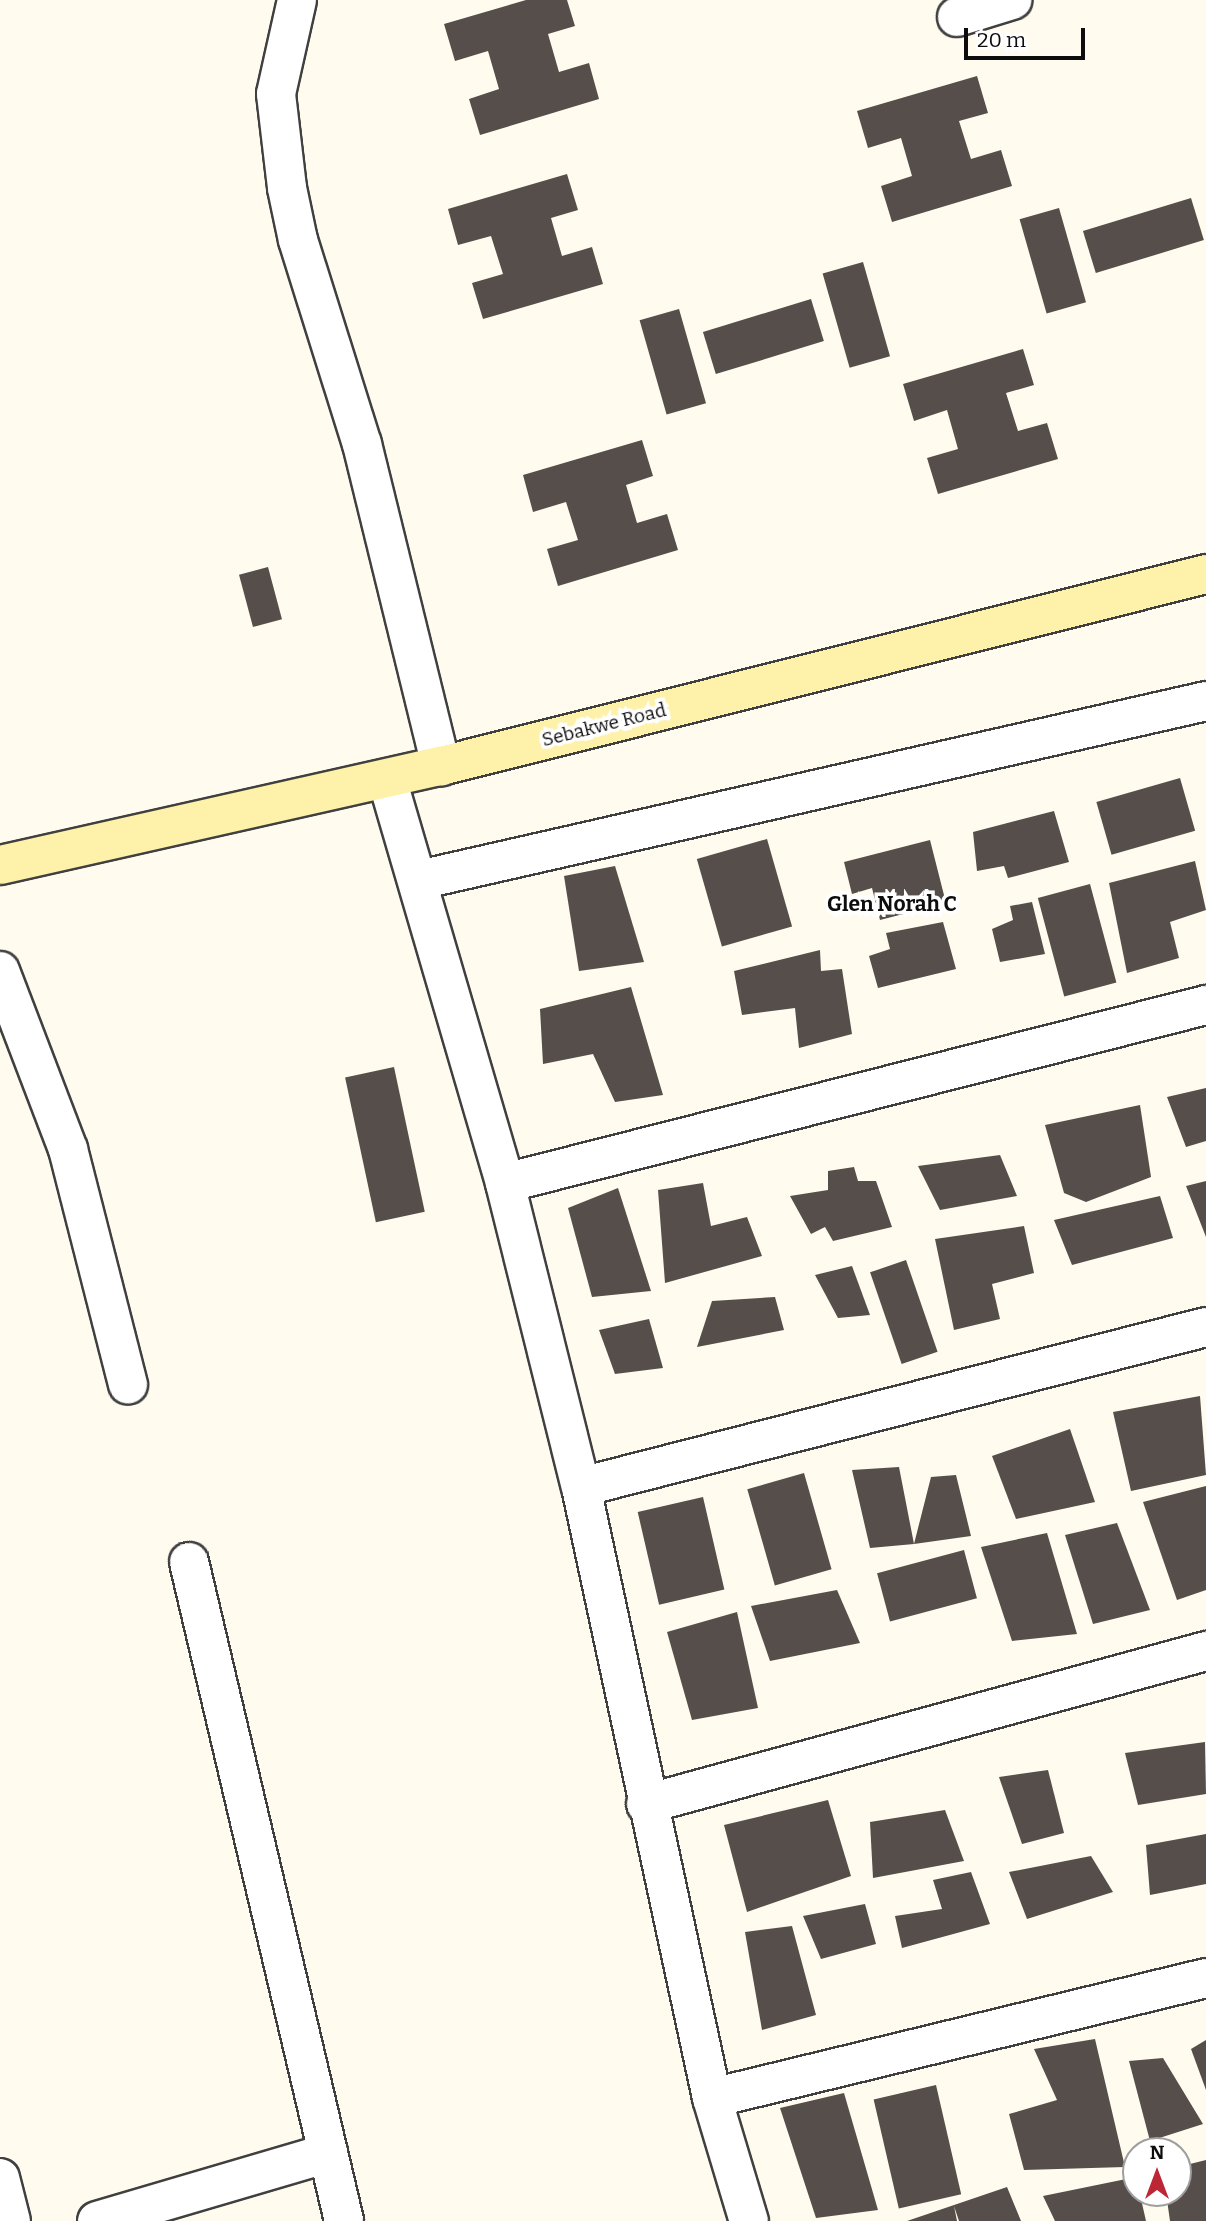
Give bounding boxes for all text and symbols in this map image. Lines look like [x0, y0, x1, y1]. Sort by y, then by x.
scale bar [968, 14, 1089, 58]
text: 20 m [977, 27, 1026, 53]
street label: Sebakwe Road [540, 699, 668, 751]
district label: Glen Norah C [827, 891, 957, 917]
north arrow [1122, 2137, 1192, 2207]
text: N [1150, 2141, 1164, 2164]

